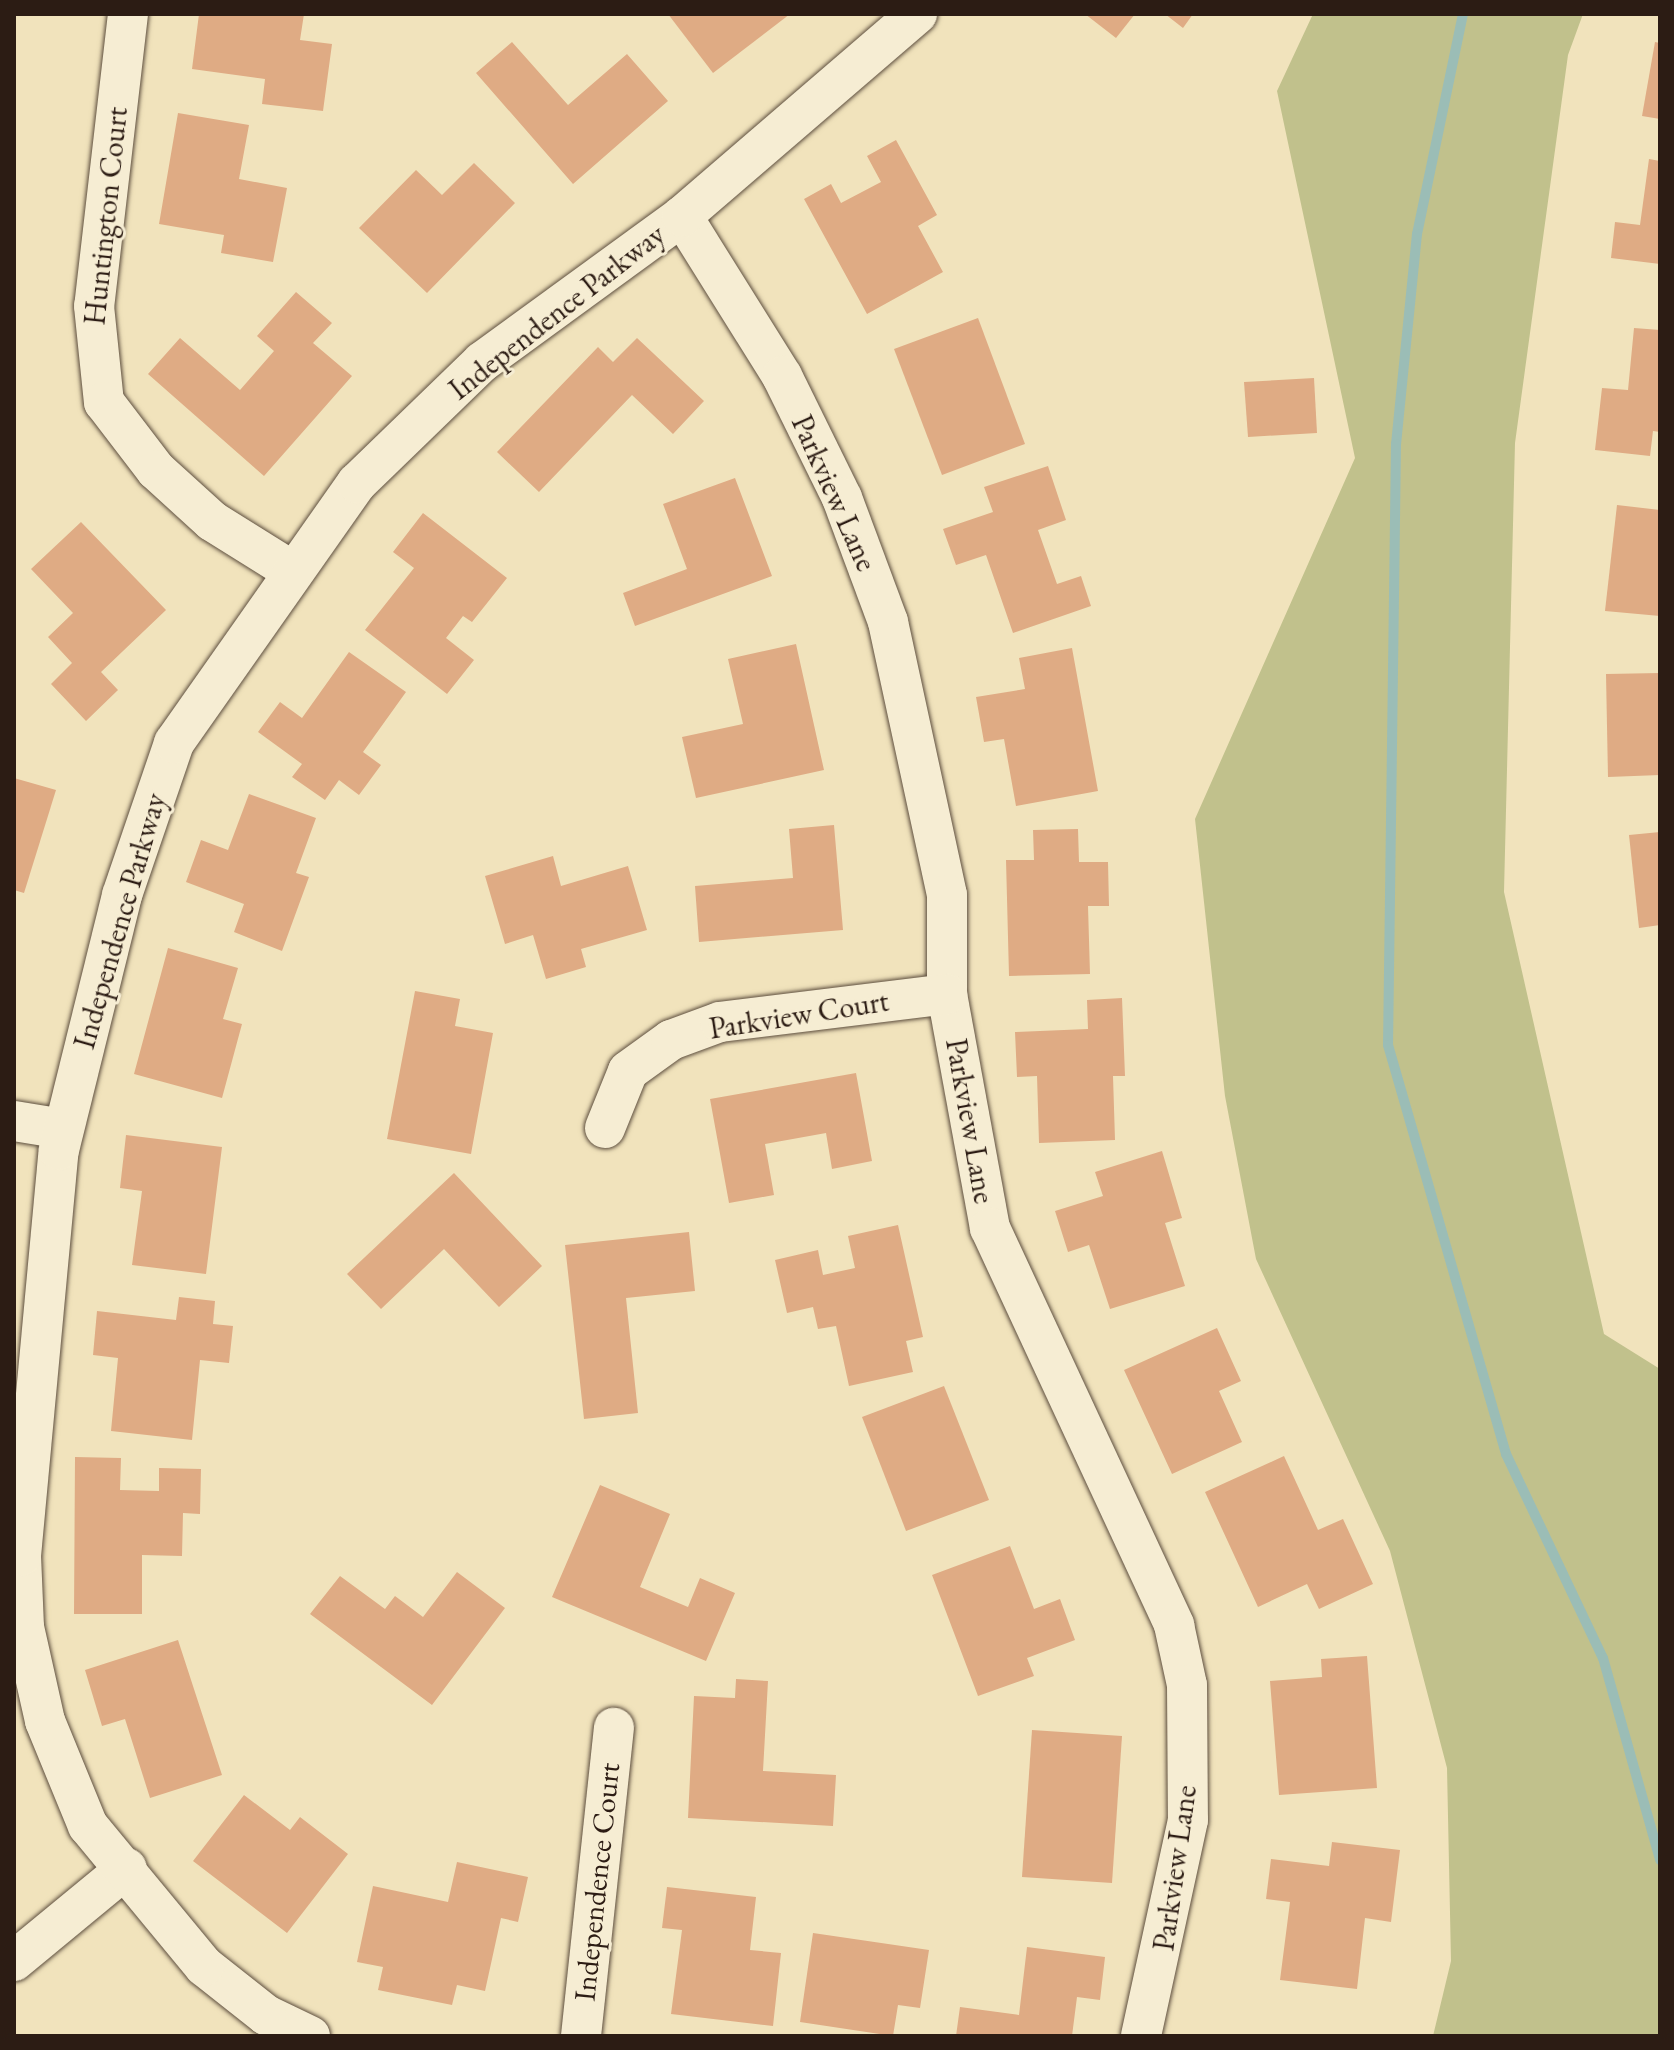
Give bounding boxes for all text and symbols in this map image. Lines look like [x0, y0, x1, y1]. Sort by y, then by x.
street label: Huntington Court [77, 105, 135, 327]
street label: Independence Parkway [442, 217, 672, 407]
street label: Parkview Lane [784, 409, 884, 577]
street label: Independence Parkway [66, 789, 174, 1053]
street label: Parkview Court [707, 983, 891, 1047]
street label: Parkview Lane [938, 1036, 1002, 1206]
street label: Independence Court [567, 1761, 627, 2003]
street label: Parkview Lane [1146, 1783, 1204, 1953]

